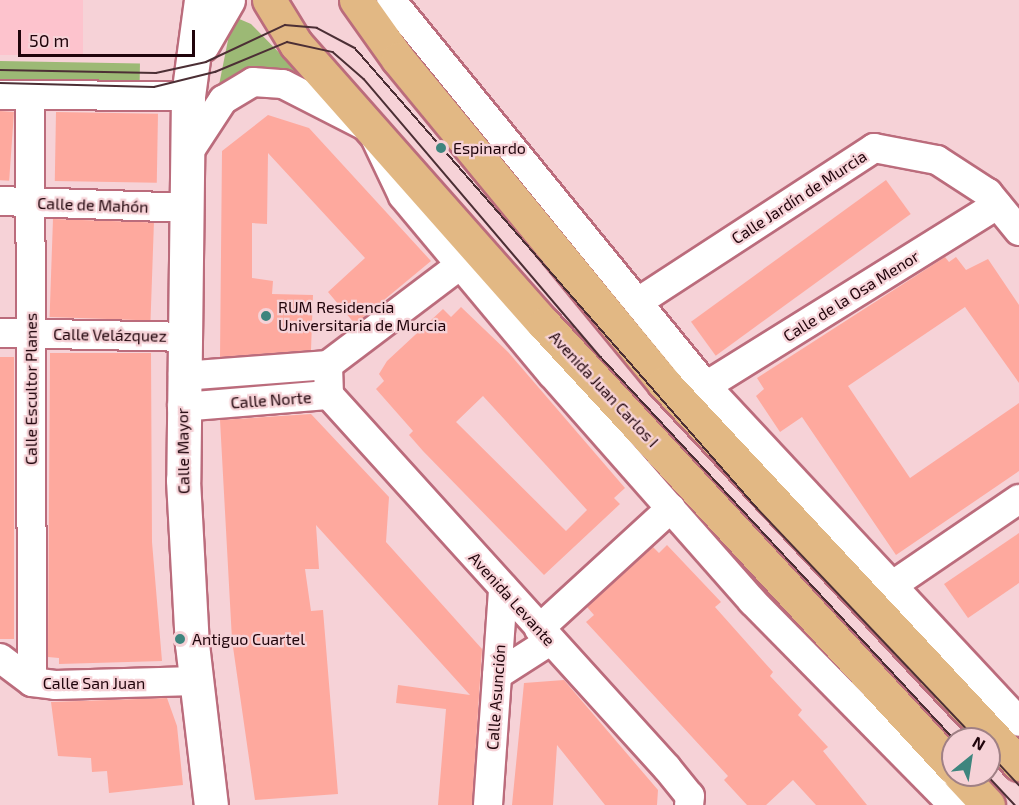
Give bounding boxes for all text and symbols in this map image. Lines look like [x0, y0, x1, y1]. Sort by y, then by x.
scale bar [21, 18, 198, 56]
text: 50 m [29, 29, 69, 51]
place label: Espinardo [453, 138, 526, 158]
marker: Espinardo [434, 141, 448, 155]
street label: Calle Jardín de Murcia [728, 146, 870, 248]
street label: Calle de Mahón [37, 193, 149, 217]
street label: Calle de la Osa Menor [780, 246, 922, 346]
place label: RUM Residencia Universitaria de Murcia [278, 297, 446, 335]
marker: RUM Residencia Universitaria de Murcia [259, 309, 273, 323]
street label: Calle Escultor Planes [21, 313, 41, 465]
street label: Calle Velázquez [53, 324, 167, 346]
street label: Avenida Juan Carlos I [545, 327, 663, 451]
street label: Calle Norte [230, 388, 312, 412]
street label: Calle Mayor [173, 408, 193, 494]
street label: Avenida Levante [465, 548, 559, 650]
place label: Antiguo Cuartel [192, 629, 305, 649]
marker: Antiguo Cuartel [173, 632, 187, 646]
street label: Calle Asunción [483, 643, 509, 751]
street label: Calle San Juan [43, 673, 145, 693]
north arrow [941, 727, 1001, 787]
text: N [969, 732, 989, 754]

